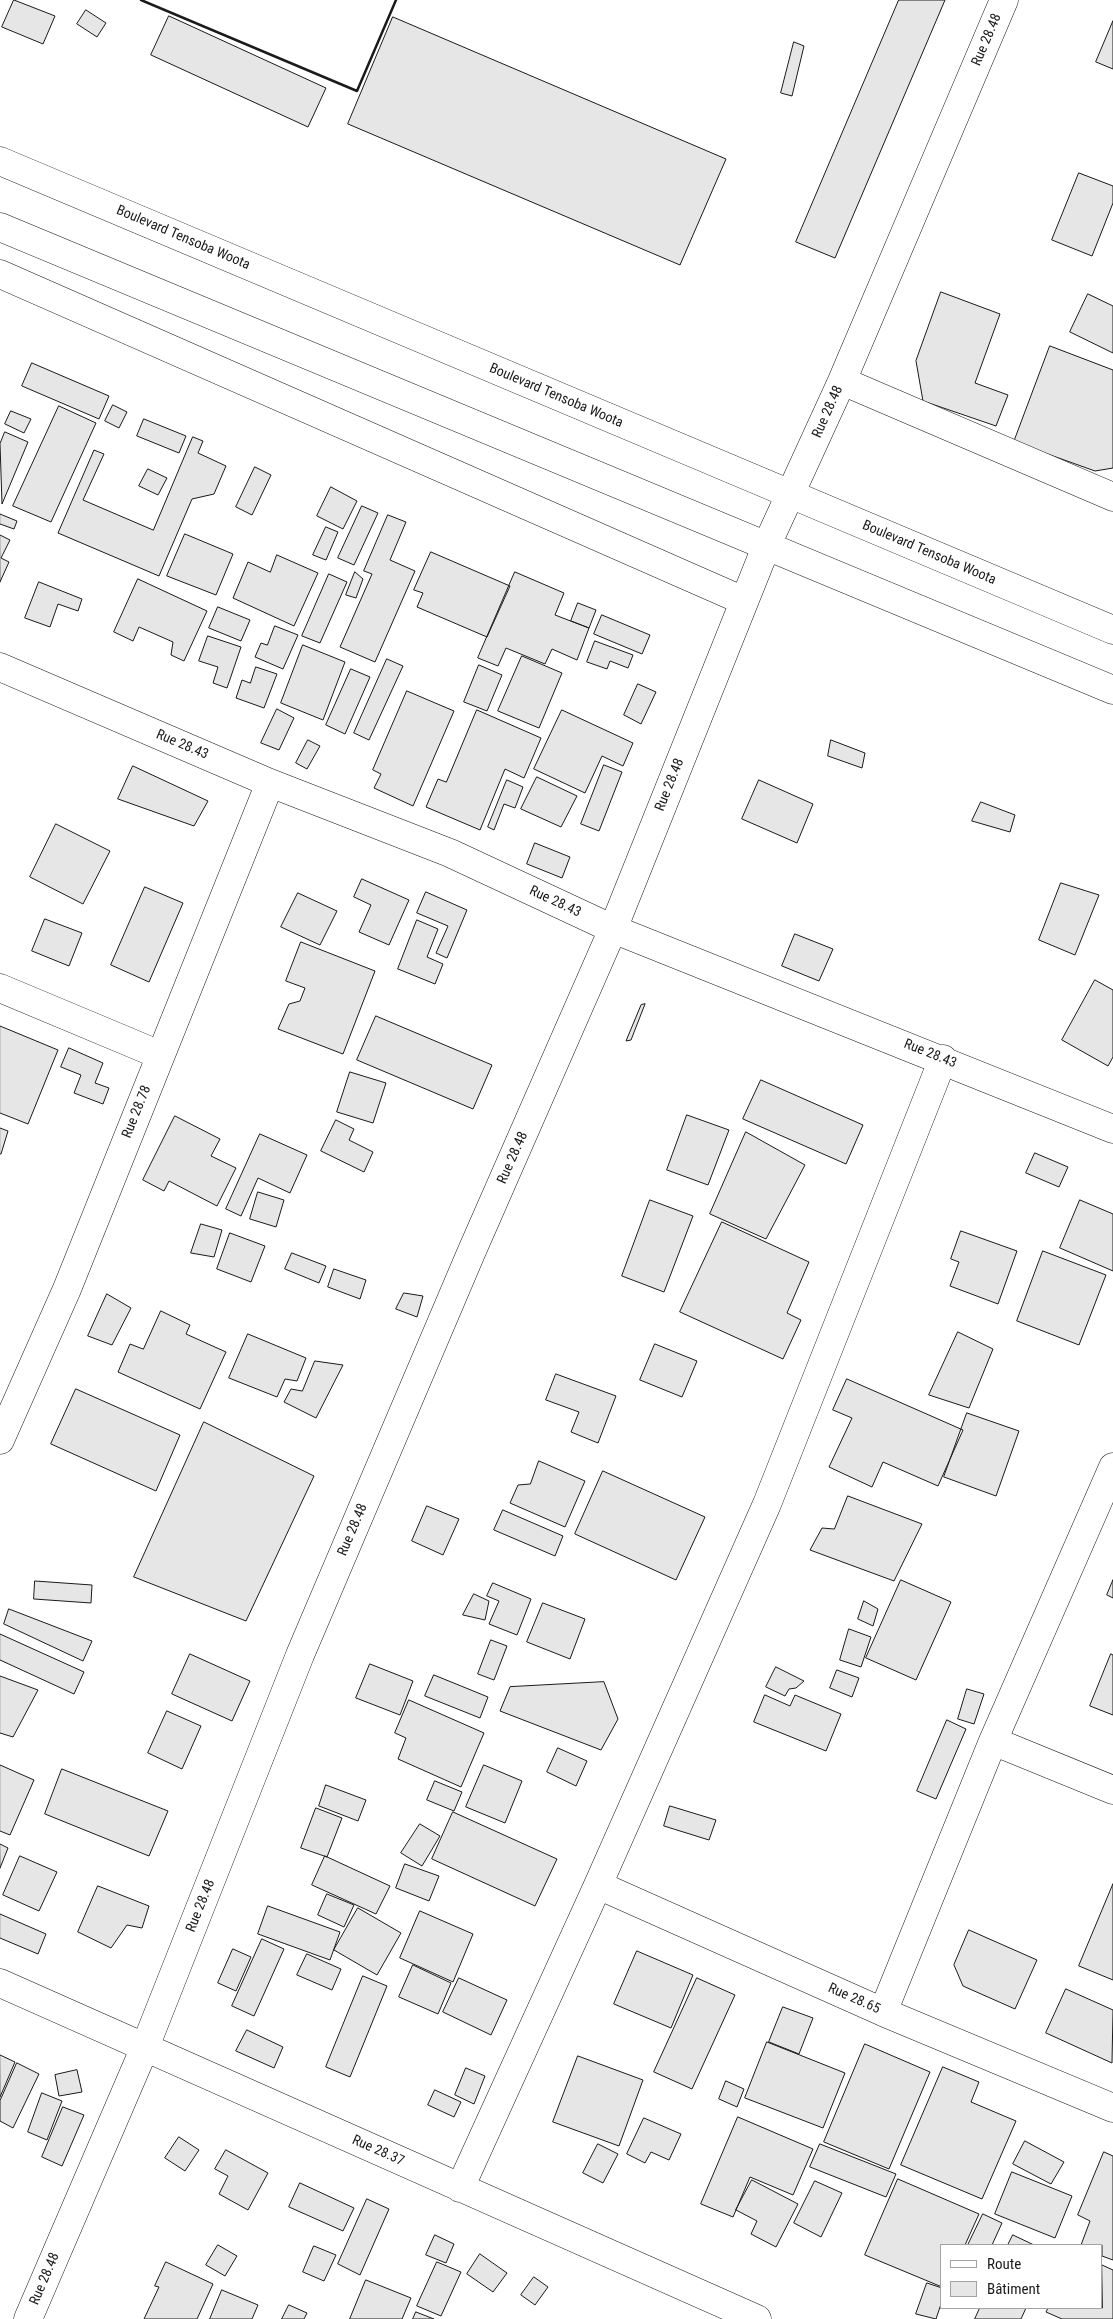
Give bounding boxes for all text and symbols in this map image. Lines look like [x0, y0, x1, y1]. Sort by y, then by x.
street label: Rue 28.48 [968, 11, 1006, 69]
street label: Boulevard Tensoba Woota [114, 202, 252, 274]
street label: Boulevard Tensoba Woota [487, 360, 625, 432]
street label: Rue 28.48 [809, 383, 847, 441]
street label: Boulevard Tensoba Woota [860, 517, 998, 589]
street label: Rue 28.43 [153, 726, 211, 764]
street label: Rue 28.48 [652, 756, 688, 814]
street label: Rue 28.43 [526, 883, 584, 921]
street label: Rue 28.43 [901, 1036, 959, 1072]
street label: Rue 28.78 [119, 1083, 155, 1141]
street label: Rue 28.48 [494, 1129, 532, 1187]
street label: Rue 28.48 [334, 1501, 372, 1559]
street label: Rue 28.48 [183, 1877, 219, 1935]
street label: Rue 28.65 [825, 1980, 883, 2018]
street label: Rue 28.37 [349, 2132, 407, 2170]
legend [940, 2244, 1103, 2309]
street label: Rue 28.48 [26, 2250, 64, 2308]
text: Route [987, 2255, 1021, 2273]
text: Bâtiment [987, 2280, 1040, 2298]

